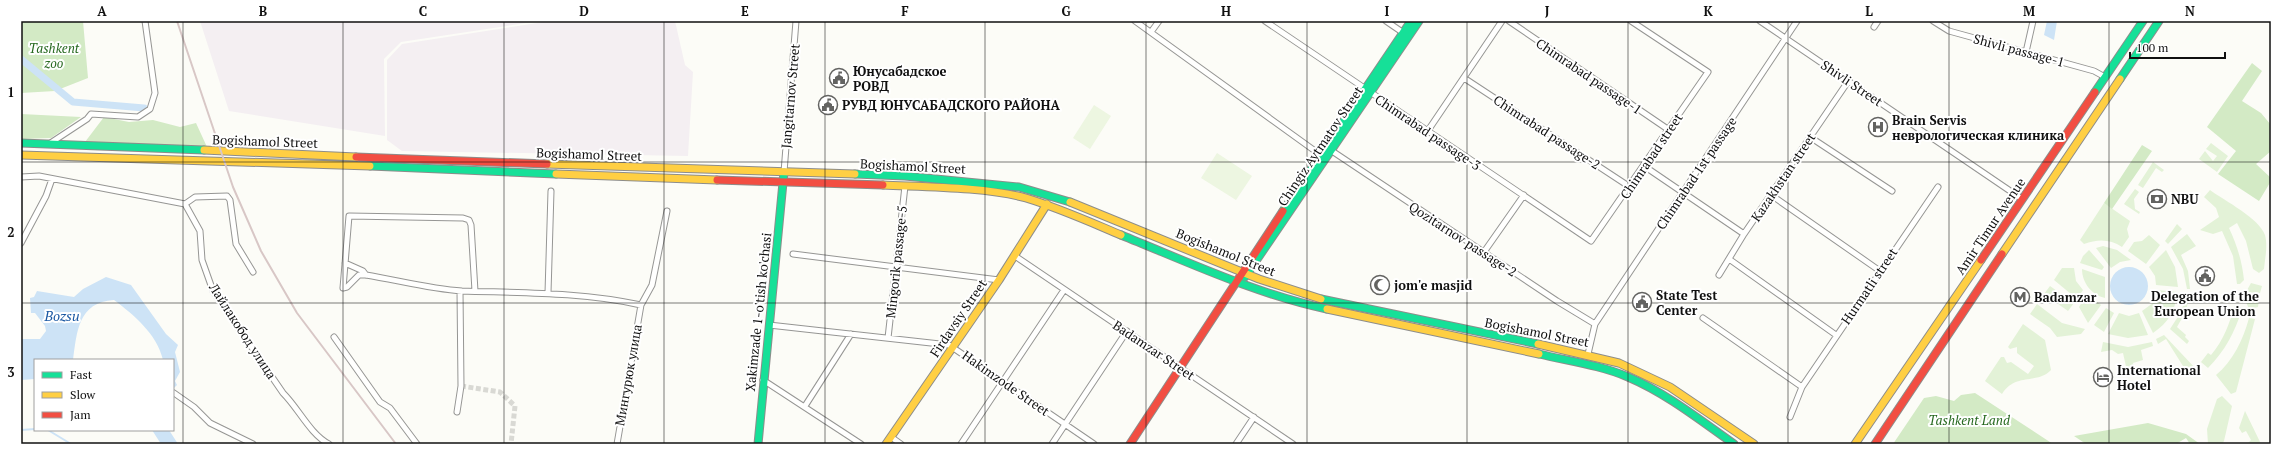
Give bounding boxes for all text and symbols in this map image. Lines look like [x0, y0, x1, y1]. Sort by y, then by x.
text: A [97, 2, 107, 20]
text: B [259, 2, 267, 20]
text: C [419, 2, 427, 20]
text: D [579, 2, 589, 20]
text: E [741, 2, 749, 20]
text: F [901, 2, 909, 20]
text: G [1061, 2, 1071, 20]
text: H [1221, 2, 1231, 20]
text: I [1385, 2, 1390, 20]
text: J [1545, 2, 1550, 20]
text: K [1703, 2, 1713, 20]
text: L [1865, 2, 1873, 20]
text: M [2023, 2, 2035, 20]
text: N [2185, 2, 2195, 20]
street label: Shivli passage-1 [1971, 29, 2067, 71]
street label: Chimrаbаd passage-1 [1532, 34, 1646, 118]
scale bar [2130, 34, 2225, 60]
park label: Tashkent zoo [29, 39, 80, 72]
text: 100 m [2136, 40, 2169, 55]
street label: Jangitarnov Street [776, 43, 804, 149]
street label: Shivli Street [1818, 56, 1887, 110]
place label: Юнусабадское РОВД [853, 62, 946, 95]
public building icon: Юнусабадское РОВД [828, 67, 850, 89]
street label: Chingiz Aytmatov Street [1273, 82, 1367, 209]
text: 1 [7, 83, 15, 101]
street label: Chimrаbаd passage-3 [1371, 90, 1485, 174]
street label: Chimrabad passage-2 [1490, 91, 1604, 173]
public building icon: РУВД ЮНУСАБАДСКОГО РАЙОНА [817, 94, 839, 116]
place label: РУВД ЮНУСАБАДСКОГО РАЙОНА [842, 96, 1061, 114]
street label: Chimrаbаd street [1616, 109, 1687, 203]
place label: Brain Servis неврологическая клиника [1892, 111, 2065, 144]
street label: Chimrabad 1st passage [1652, 113, 1740, 233]
hospital icon: Brain Servis неврологическая клиника [1867, 116, 1889, 138]
street label: Kazakhstan street [1747, 129, 1819, 225]
street label: Bogishamol Street [212, 130, 318, 152]
street label: Bogishamol Street [536, 143, 642, 165]
street label: Bogishamol Street [860, 154, 967, 178]
street label: Amir Timur Avenue [1951, 174, 2029, 278]
bank icon: NBU [2146, 188, 2168, 210]
place label: NBU [2171, 190, 2199, 208]
street label: Qozitarnov passage-2 [1406, 197, 1520, 281]
street label: Mingorik passage-5 [881, 205, 911, 319]
text: 2 [7, 223, 15, 241]
street label: Bogishamol Street [1174, 224, 1279, 280]
street label: Xakimzade 1-o'tish ko'chasi [741, 232, 775, 392]
street label: Hurmatli street [1837, 244, 1901, 328]
public building icon: Delegation of the European Union [2194, 265, 2216, 287]
mosque icon: jom'e masjid [1369, 274, 1391, 296]
street label: Firdavsiy Street [925, 275, 991, 360]
place label: jom'e masjid [1394, 276, 1473, 294]
street label: Лайлакобод улица [205, 279, 281, 383]
place label: State Test Center [1656, 286, 1718, 319]
metro station icon: Badamzar [2009, 286, 2031, 308]
place label: Delegation of the European Union [2151, 287, 2259, 320]
place label: Badamzar [2034, 288, 2097, 306]
public building icon: State Test Center [1631, 291, 1653, 313]
water label: Bozsu [43, 306, 80, 325]
street label: Bogishamol Street [1483, 313, 1591, 351]
street label: Badamzar Street [1109, 316, 1199, 384]
street label: Мингурюк улица [610, 322, 646, 427]
street label: Hakimzode Street [959, 346, 1053, 420]
legend [34, 359, 174, 431]
place label: International Hotel [2117, 361, 2201, 394]
text: 3 [7, 363, 15, 381]
hotel icon: International Hotel [2092, 366, 2114, 388]
text: Fast [70, 367, 93, 382]
text: Slow [70, 387, 96, 402]
text: Jam [70, 407, 91, 422]
park label: Tashkent Land [1928, 411, 2011, 429]

